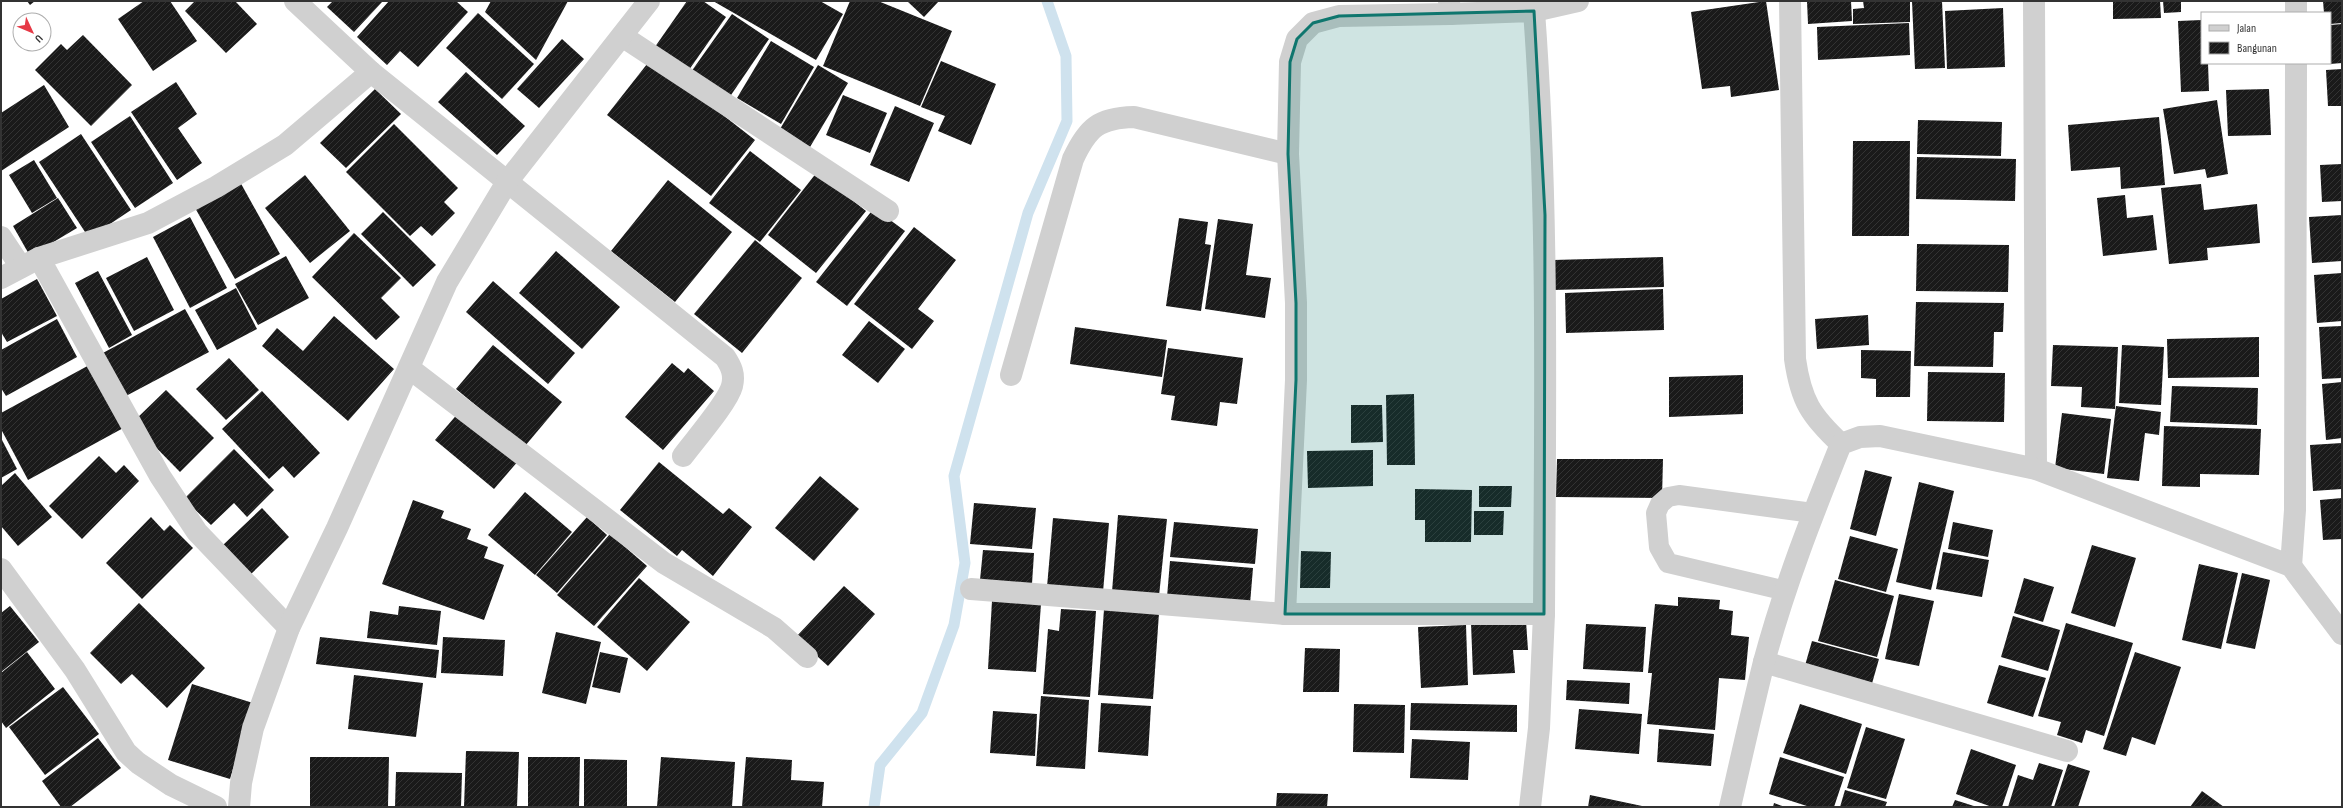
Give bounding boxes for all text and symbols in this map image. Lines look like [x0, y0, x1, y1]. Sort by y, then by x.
north arrow [12, 12, 52, 52]
legend [2201, 12, 2331, 64]
text: Jalan [2236, 21, 2256, 36]
text: U [32, 32, 46, 45]
text: Bangunan [2237, 41, 2277, 56]

